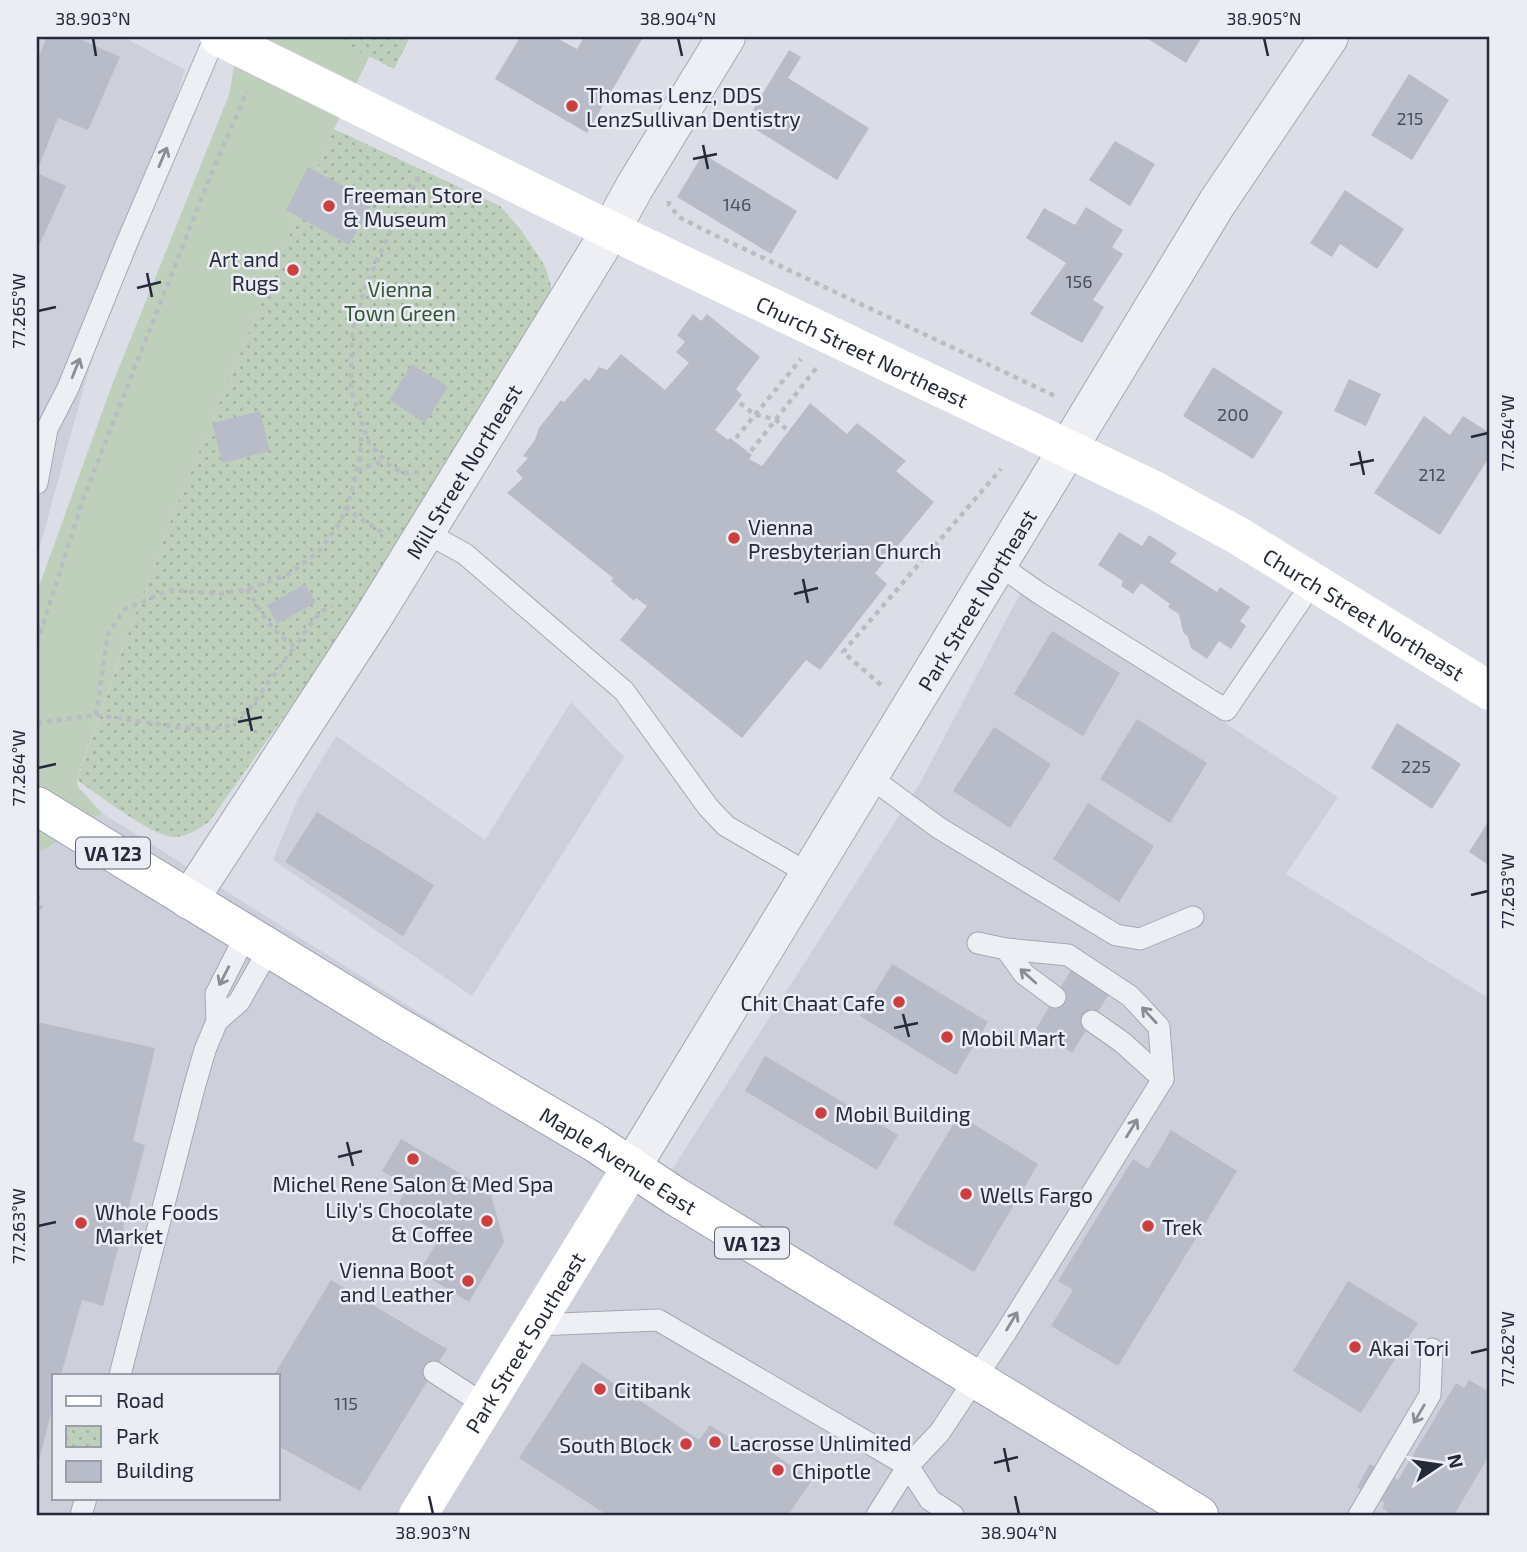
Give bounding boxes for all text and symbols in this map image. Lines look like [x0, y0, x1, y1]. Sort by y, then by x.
text: 38.903°N [55, 7, 131, 29]
text: 38.904°N [640, 7, 716, 29]
text: 38.905°N [1226, 7, 1302, 29]
place label: Thomas Lenz, DDS LenzSullivan Dentistry [586, 82, 801, 131]
marker: Thomas Lenz, DDS LenzSullivan Dentistry [564, 98, 580, 114]
house number: 215 [1397, 107, 1423, 129]
one-way arrow [157, 147, 170, 168]
place label: Freeman Store & Museum [343, 182, 482, 231]
house number: 146 [723, 193, 751, 215]
marker: Freeman Store & Museum [321, 198, 337, 214]
place label: Art and Rugs [209, 246, 279, 295]
marker: Art and Rugs [285, 262, 301, 278]
house number: 156 [1065, 270, 1093, 292]
text: 77.265°W [7, 273, 29, 349]
park label: Vienna Town Green [344, 276, 456, 325]
street label: Church Street Northeast [753, 289, 972, 412]
one-way arrow [71, 357, 84, 379]
street label: Mill Street Northeast [400, 379, 526, 563]
text: 77.264°W [1496, 395, 1518, 471]
house number: 200 [1217, 403, 1249, 425]
house number: 212 [1418, 463, 1446, 485]
street label: Park Street Northeast [912, 504, 1041, 695]
place label: Vienna Presbyterian Church [748, 514, 942, 563]
marker: Vienna Presbyterian Church [726, 530, 742, 546]
street label: Church Street Northeast [1259, 542, 1469, 685]
text: 77.264°W [7, 730, 29, 806]
house number: 225 [1401, 755, 1431, 777]
road number: VA 123 [76, 838, 150, 868]
text: 77.263°W [1496, 853, 1518, 929]
one-way arrow [217, 965, 231, 986]
one-way arrow [1020, 967, 1037, 984]
place label: Chit Chaat Cafe [740, 990, 885, 1015]
marker: Chit Chaat Cafe [891, 994, 907, 1010]
one-way arrow [1140, 1007, 1157, 1024]
place label: Mobil Mart [961, 1025, 1065, 1050]
marker: Mobil Mart [939, 1029, 955, 1045]
street label: Maple Avenue East [536, 1101, 702, 1219]
place label: Mobil Building [835, 1101, 971, 1126]
marker: Mobil Building [813, 1105, 829, 1121]
one-way arrow [1125, 1118, 1139, 1138]
marker: Michel Rene Salon & Med Spa [405, 1151, 421, 1167]
place label: Michel Rene Salon & Med Spa [272, 1171, 554, 1196]
place label: Wells Fargo [980, 1182, 1093, 1207]
marker: Wells Fargo [958, 1186, 974, 1202]
text: 77.263°W [7, 1188, 29, 1264]
place label: Lily's Chocolate & Coffee [325, 1197, 473, 1246]
place label: Whole Foods Market [95, 1199, 219, 1248]
marker: Lily's Chocolate & Coffee [479, 1213, 495, 1229]
place label: Trek [1162, 1214, 1203, 1239]
marker: Whole Foods Market [73, 1215, 89, 1231]
marker: Trek [1140, 1218, 1156, 1234]
road number: VA 123 [715, 1228, 789, 1259]
street label: Park Street Southeast [459, 1247, 589, 1437]
place label: Vienna Boot and Leather [339, 1257, 455, 1306]
marker: Vienna Boot and Leather [460, 1273, 476, 1289]
text: 77.262°W [1496, 1311, 1518, 1387]
one-way arrow [1006, 1312, 1020, 1332]
place label: Akai Tori [1369, 1335, 1449, 1360]
marker: Akai Tori [1347, 1339, 1363, 1355]
legend [52, 1374, 280, 1500]
place label: Citibank [614, 1377, 691, 1402]
marker: Citibank [592, 1381, 608, 1397]
text: Road [116, 1387, 164, 1412]
house number: 115 [334, 1392, 358, 1414]
one-way arrow [1411, 1404, 1425, 1424]
text: Park [116, 1423, 159, 1448]
place label: Lacrosse Unlimited [729, 1430, 912, 1455]
north arrow [1404, 1430, 1474, 1500]
place label: South Block [559, 1432, 672, 1457]
marker: Lacrosse Unlimited [707, 1434, 723, 1450]
marker: South Block [678, 1436, 694, 1452]
text: N [1443, 1452, 1469, 1470]
text: Building [116, 1457, 194, 1482]
place label: Chipotle [792, 1458, 871, 1483]
marker: Chipotle [770, 1462, 786, 1478]
text: 38.903°N [395, 1521, 471, 1543]
text: 38.904°N [981, 1521, 1057, 1543]

